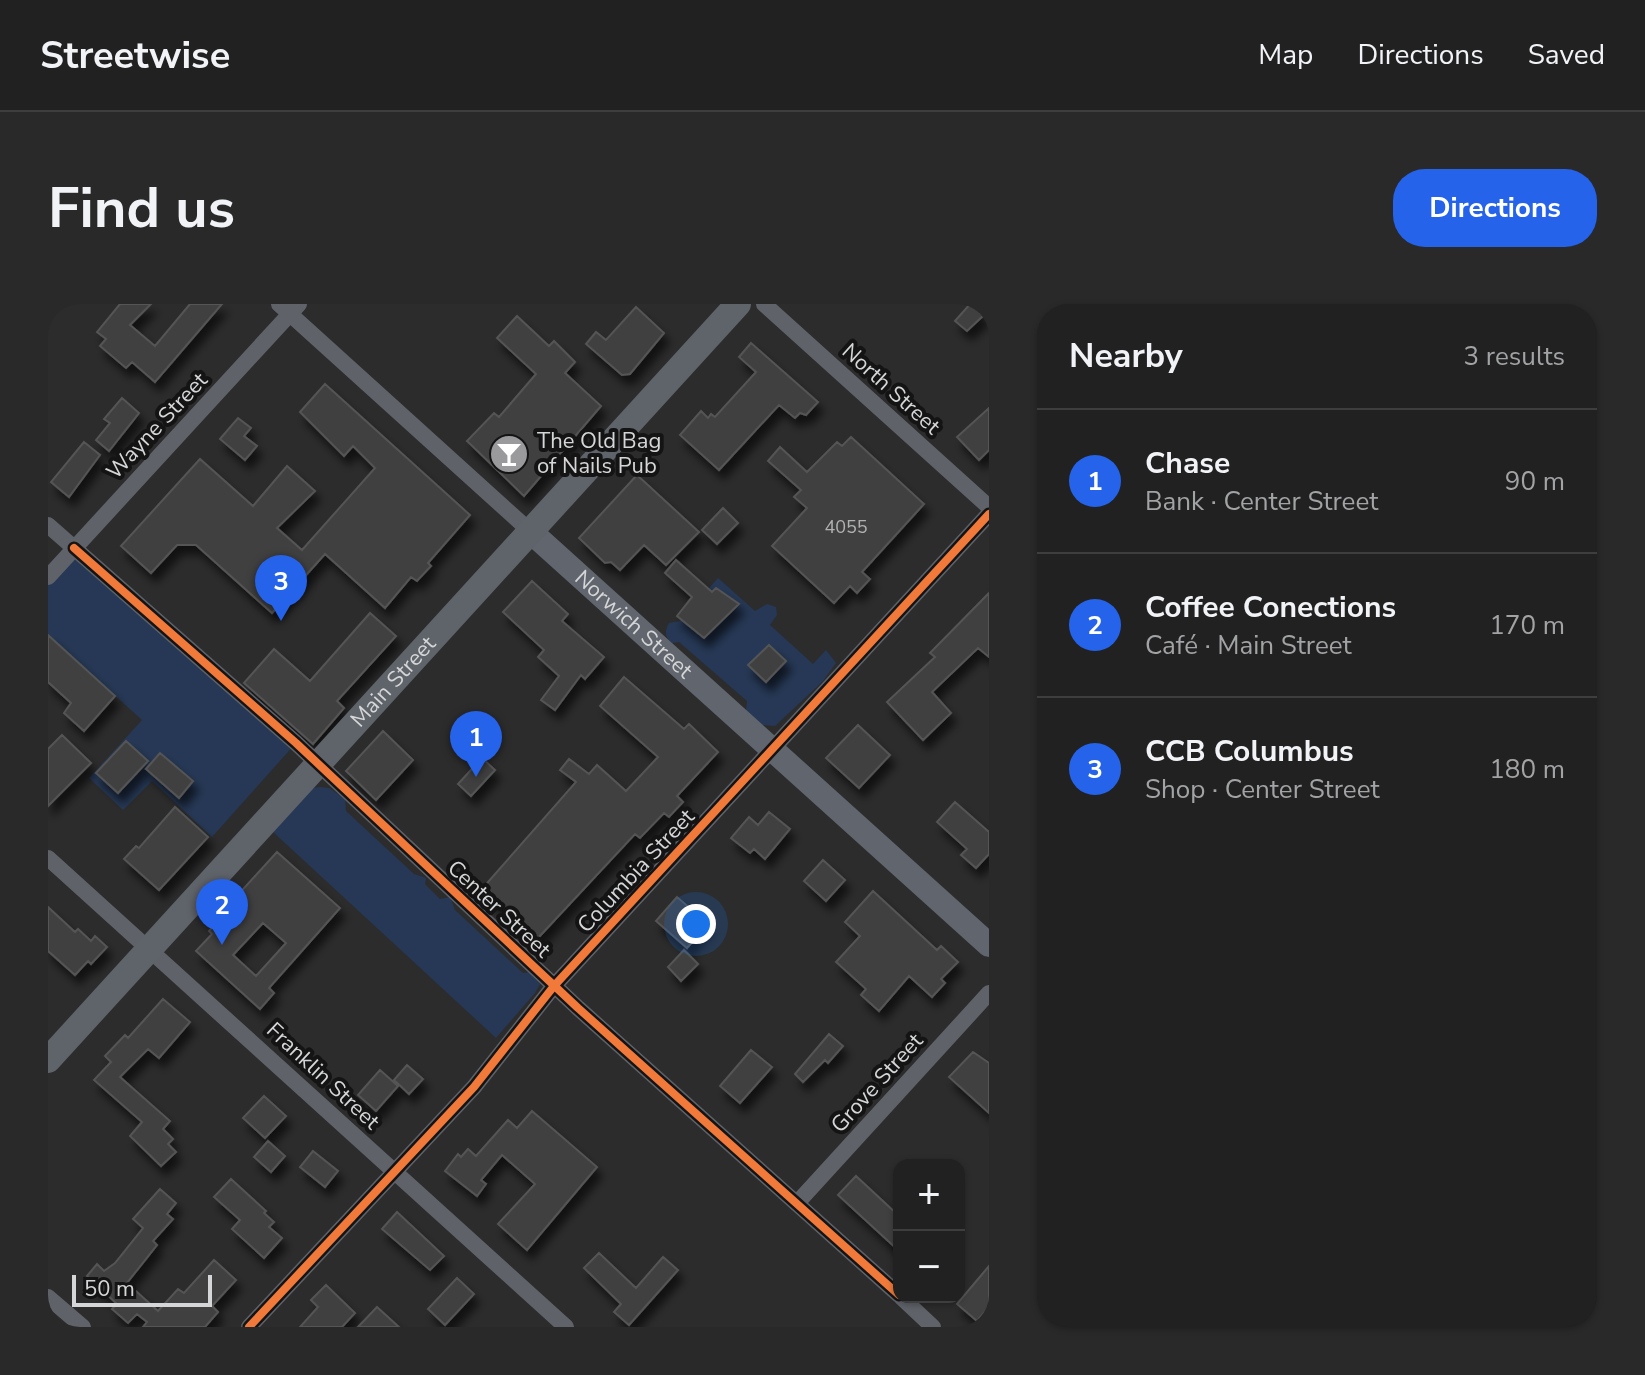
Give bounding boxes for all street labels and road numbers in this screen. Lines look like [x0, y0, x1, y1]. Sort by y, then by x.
street label: North Street [835, 337, 947, 441]
street label: Wayne Street [100, 366, 214, 486]
street label: Norwich Street [568, 563, 699, 686]
street label: Main Street [344, 629, 443, 734]
street label: Columbia Street [571, 802, 701, 939]
street label: Center Street [441, 853, 557, 965]
street label: Franklin Street [260, 1016, 386, 1136]
street label: Grove Street [824, 1027, 930, 1139]

